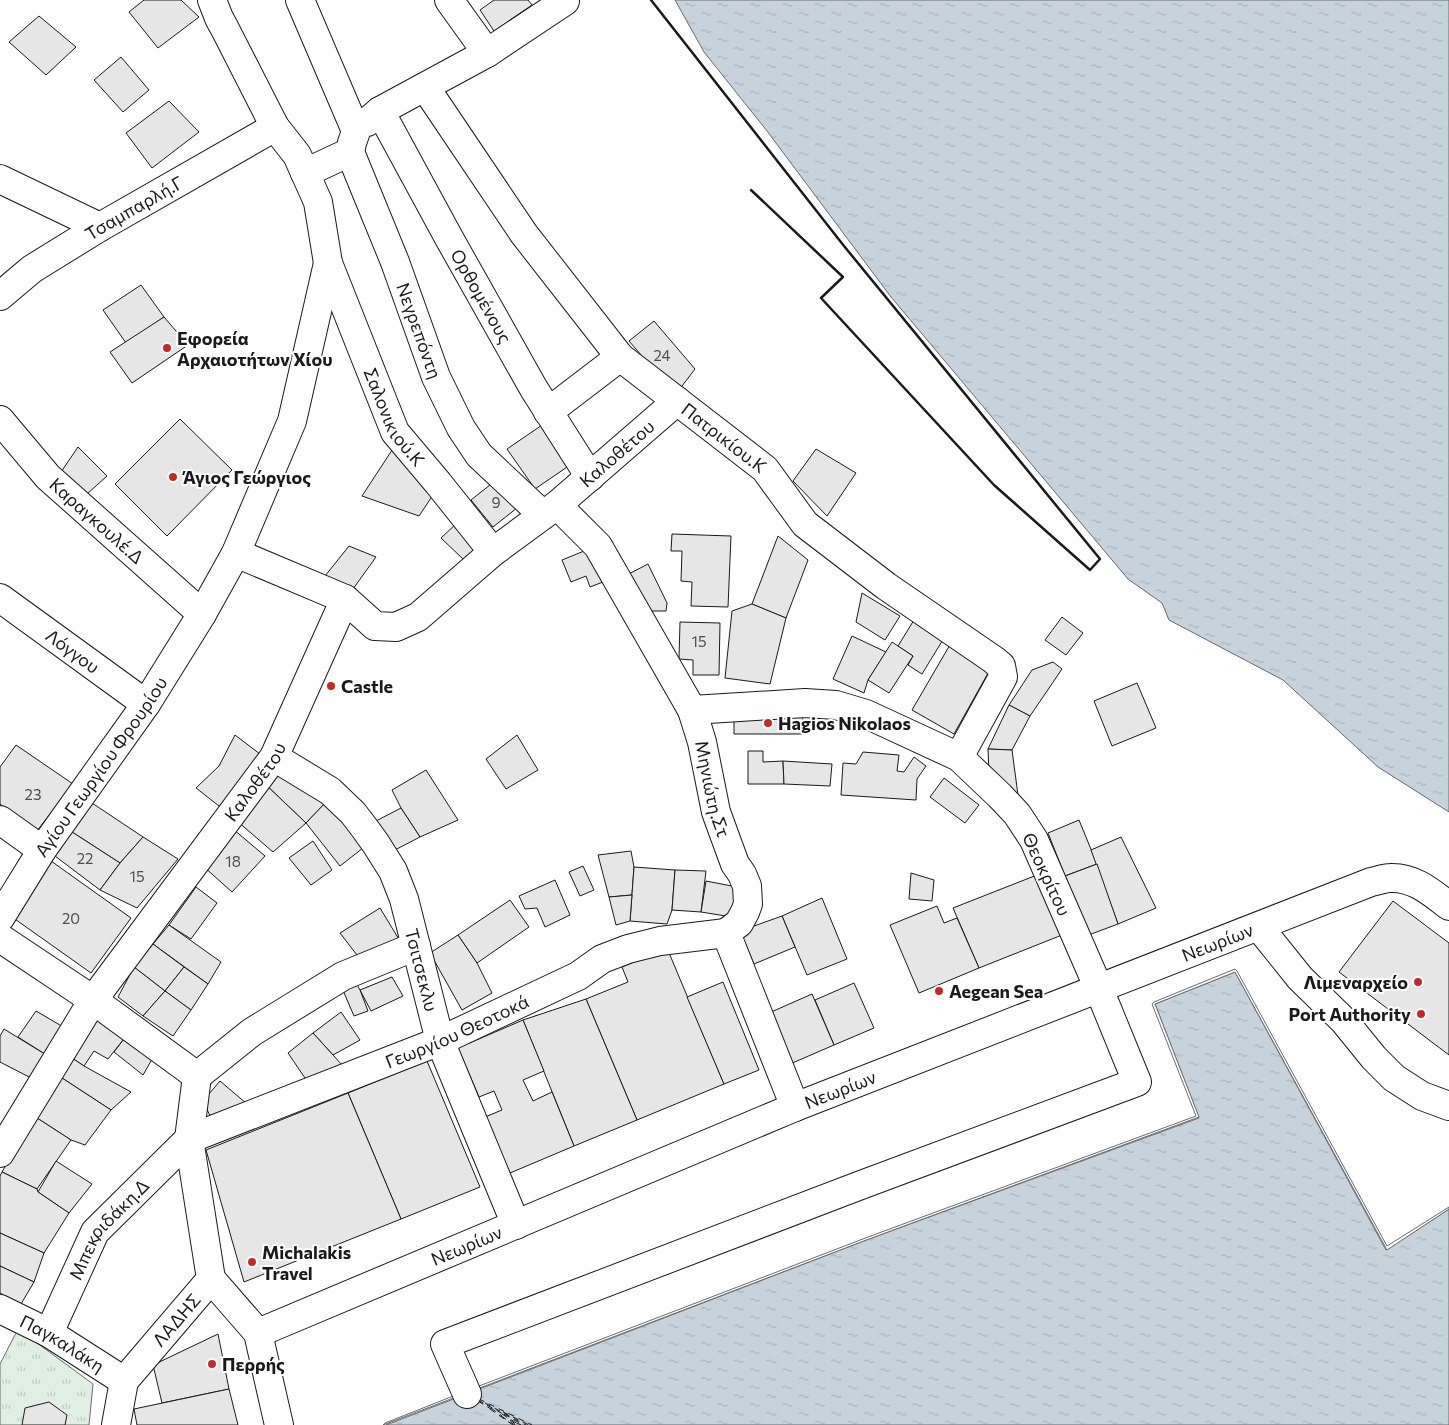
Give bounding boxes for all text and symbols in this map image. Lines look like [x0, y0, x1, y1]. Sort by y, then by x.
street label: Τσαμπαρλή.Γ [81, 171, 187, 245]
street label: Ορθομένους [446, 245, 517, 347]
street label: Νεγρεπόντη [392, 280, 447, 382]
place label: Εφορεία Αρχαιοτήτων Χίου [177, 327, 333, 370]
marker: Εφορεία Αρχαιοτήτων Χίου [161, 342, 173, 354]
house number: 24 [653, 346, 671, 364]
street label: Σαλονικιού.Κ [360, 365, 430, 470]
street label: Πατρικίου.Κ [677, 398, 771, 477]
street label: Καλοθέτου [575, 415, 659, 492]
place label: Άγιος Γεώργιος [182, 466, 311, 488]
marker: Άγιος Γεώργιος [167, 471, 179, 483]
street label: Καραγκουλέ.Δ [45, 473, 149, 568]
house number: 9 [491, 493, 501, 511]
street label: Λόγγου [42, 624, 104, 678]
house number: 15 [691, 632, 707, 650]
street label: Αγίου Γεωργίου Φρουρίου [30, 672, 171, 861]
place label: Castle [341, 675, 393, 697]
marker: Castle [325, 680, 337, 692]
place label: Hagios Nikolaos [778, 712, 911, 734]
marker: Hagios Nikolaos [762, 717, 774, 729]
street label: Μηνιώτη.Στ [691, 738, 735, 840]
street label: Καλοθέτου [219, 739, 290, 825]
house number: 23 [25, 785, 41, 803]
street label: Θεοκρίτου [1018, 829, 1076, 919]
house number: 22 [77, 849, 93, 867]
house number: 18 [225, 852, 241, 870]
house number: 15 [129, 867, 145, 885]
house number: 20 [62, 909, 80, 927]
street label: Νεωρίων [1178, 918, 1256, 966]
street label: Τσιτσεκλυ [401, 926, 443, 1014]
place label: Λιμεναρχείο [1304, 971, 1408, 993]
marker: Λιμεναρχείο [1412, 976, 1424, 988]
place label: Aegean Sea [949, 980, 1043, 1002]
marker: Aegean Sea [933, 985, 945, 997]
street label: Γεωργίου Θεοτοκά [382, 990, 532, 1072]
place label: Port Authority [1289, 1003, 1411, 1025]
marker: Port Authority [1415, 1008, 1427, 1020]
street label: Νεωρίων [801, 1066, 879, 1113]
street label: Μπεκριδάκη.Δ [64, 1174, 153, 1283]
street label: Νεωρίων [428, 1221, 505, 1270]
place label: Michalakis Travel [262, 1241, 351, 1284]
marker: Michalakis Travel [246, 1256, 258, 1268]
street label: ΛΑΔΗΣ [147, 1289, 205, 1351]
street label: Παγκαλάκη [16, 1310, 109, 1377]
place label: Περρής [222, 1353, 285, 1375]
marker: Περρής [206, 1358, 218, 1370]

